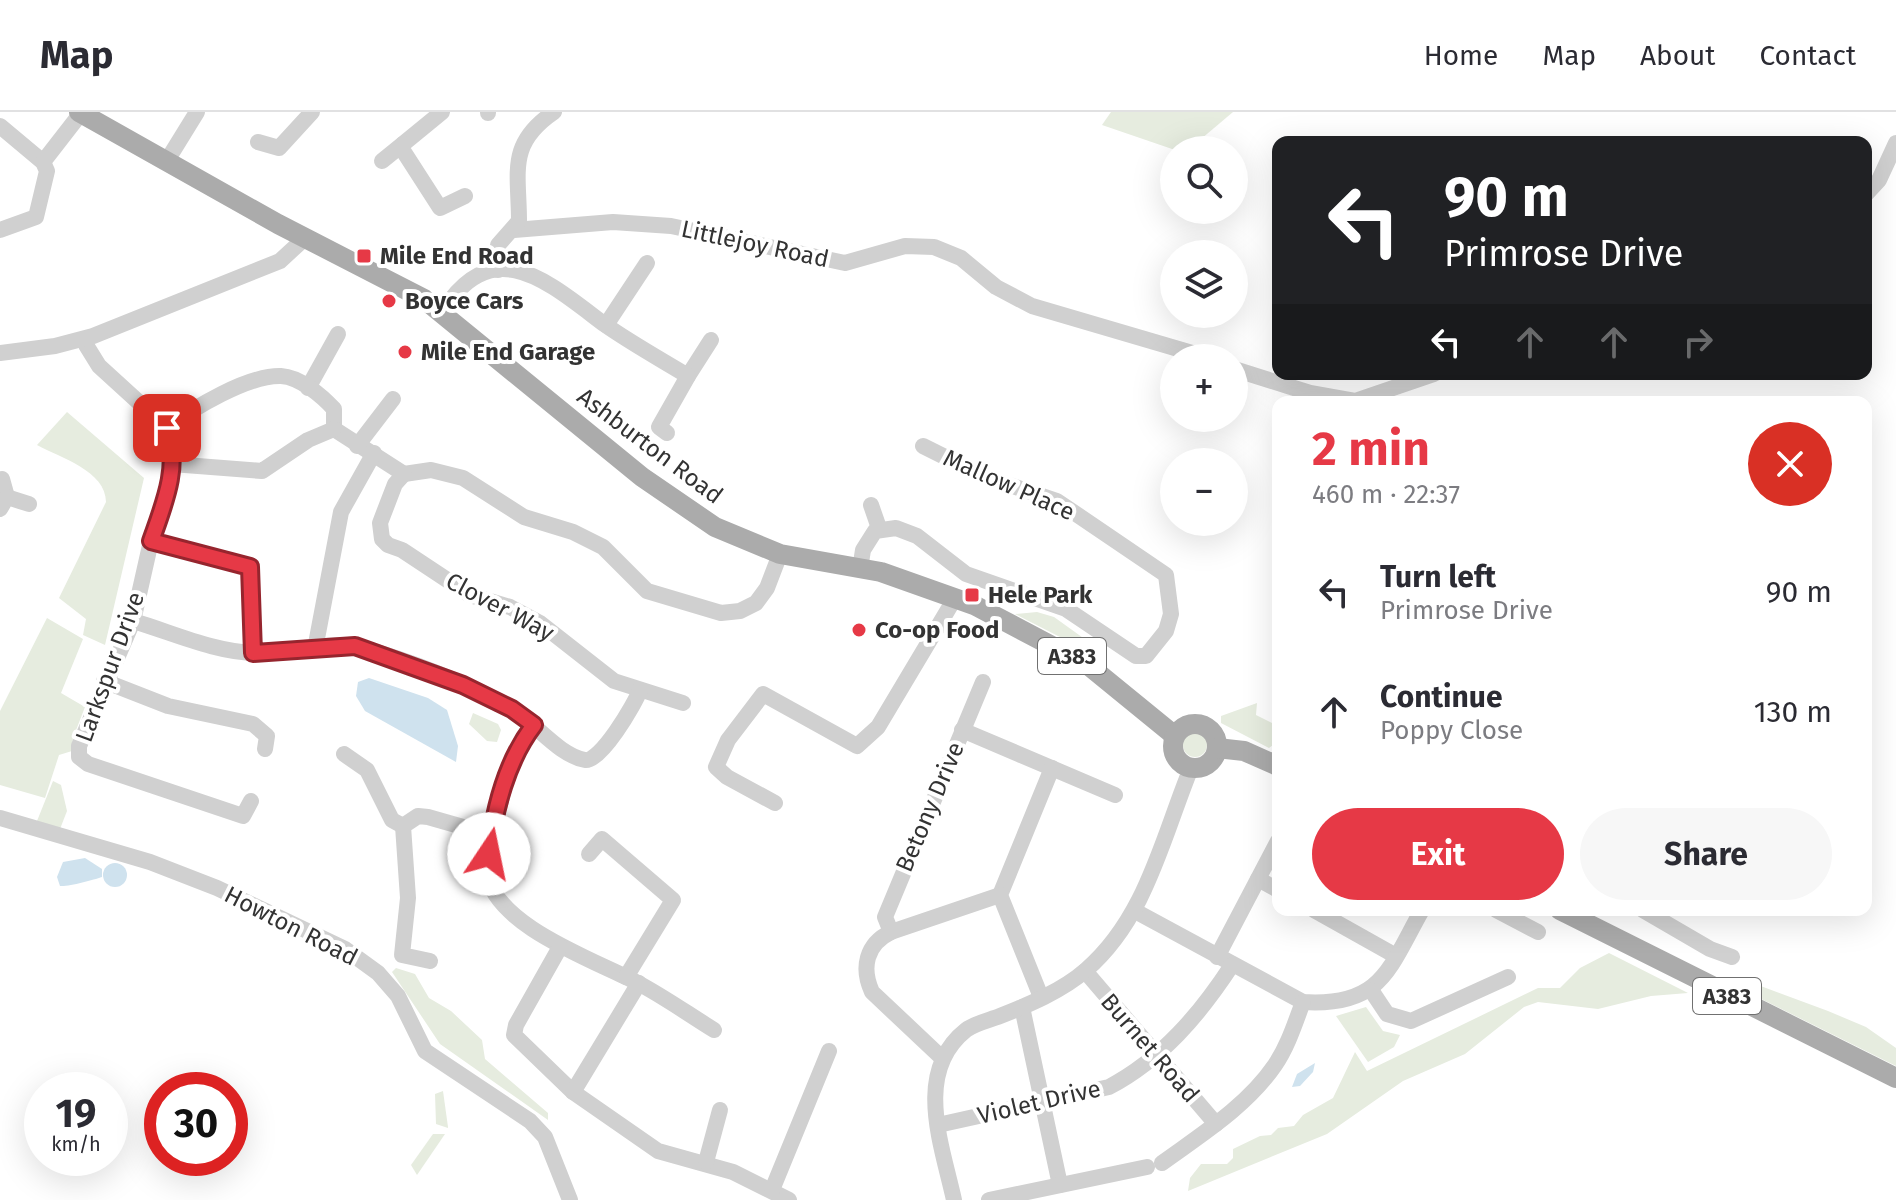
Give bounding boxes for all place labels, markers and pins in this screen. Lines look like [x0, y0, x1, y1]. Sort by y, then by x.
place label: Mile End Road [380, 242, 534, 270]
marker: Mile End Road [355, 247, 373, 265]
place label: Boyce Cars [405, 287, 524, 315]
marker: Boyce Cars [380, 292, 398, 310]
place label: Mile End Garage [421, 338, 595, 366]
marker: Mile End Garage [396, 343, 414, 361]
pin [133, 394, 201, 462]
place label: Hele Park [988, 581, 1093, 609]
marker: Hele Park [963, 586, 981, 604]
place label: Co-op Food [875, 616, 999, 644]
marker: Co-op Food [850, 621, 868, 639]

